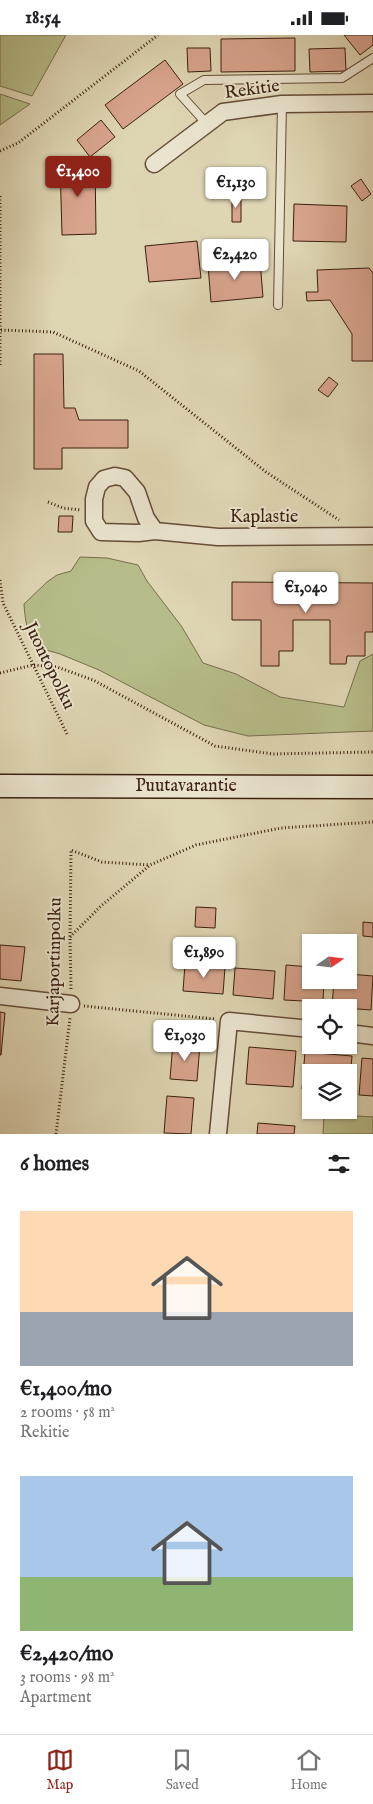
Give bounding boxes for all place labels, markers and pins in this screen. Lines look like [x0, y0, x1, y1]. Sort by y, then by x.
pin: €1,400 [37, 155, 119, 198]
pin: €1,130 [195, 167, 277, 209]
pin: €2,420 [194, 239, 276, 281]
pin: €1,040 [265, 571, 347, 614]
pin: €1,890 [163, 937, 245, 979]
pin: €1,030 [144, 1019, 226, 1062]

